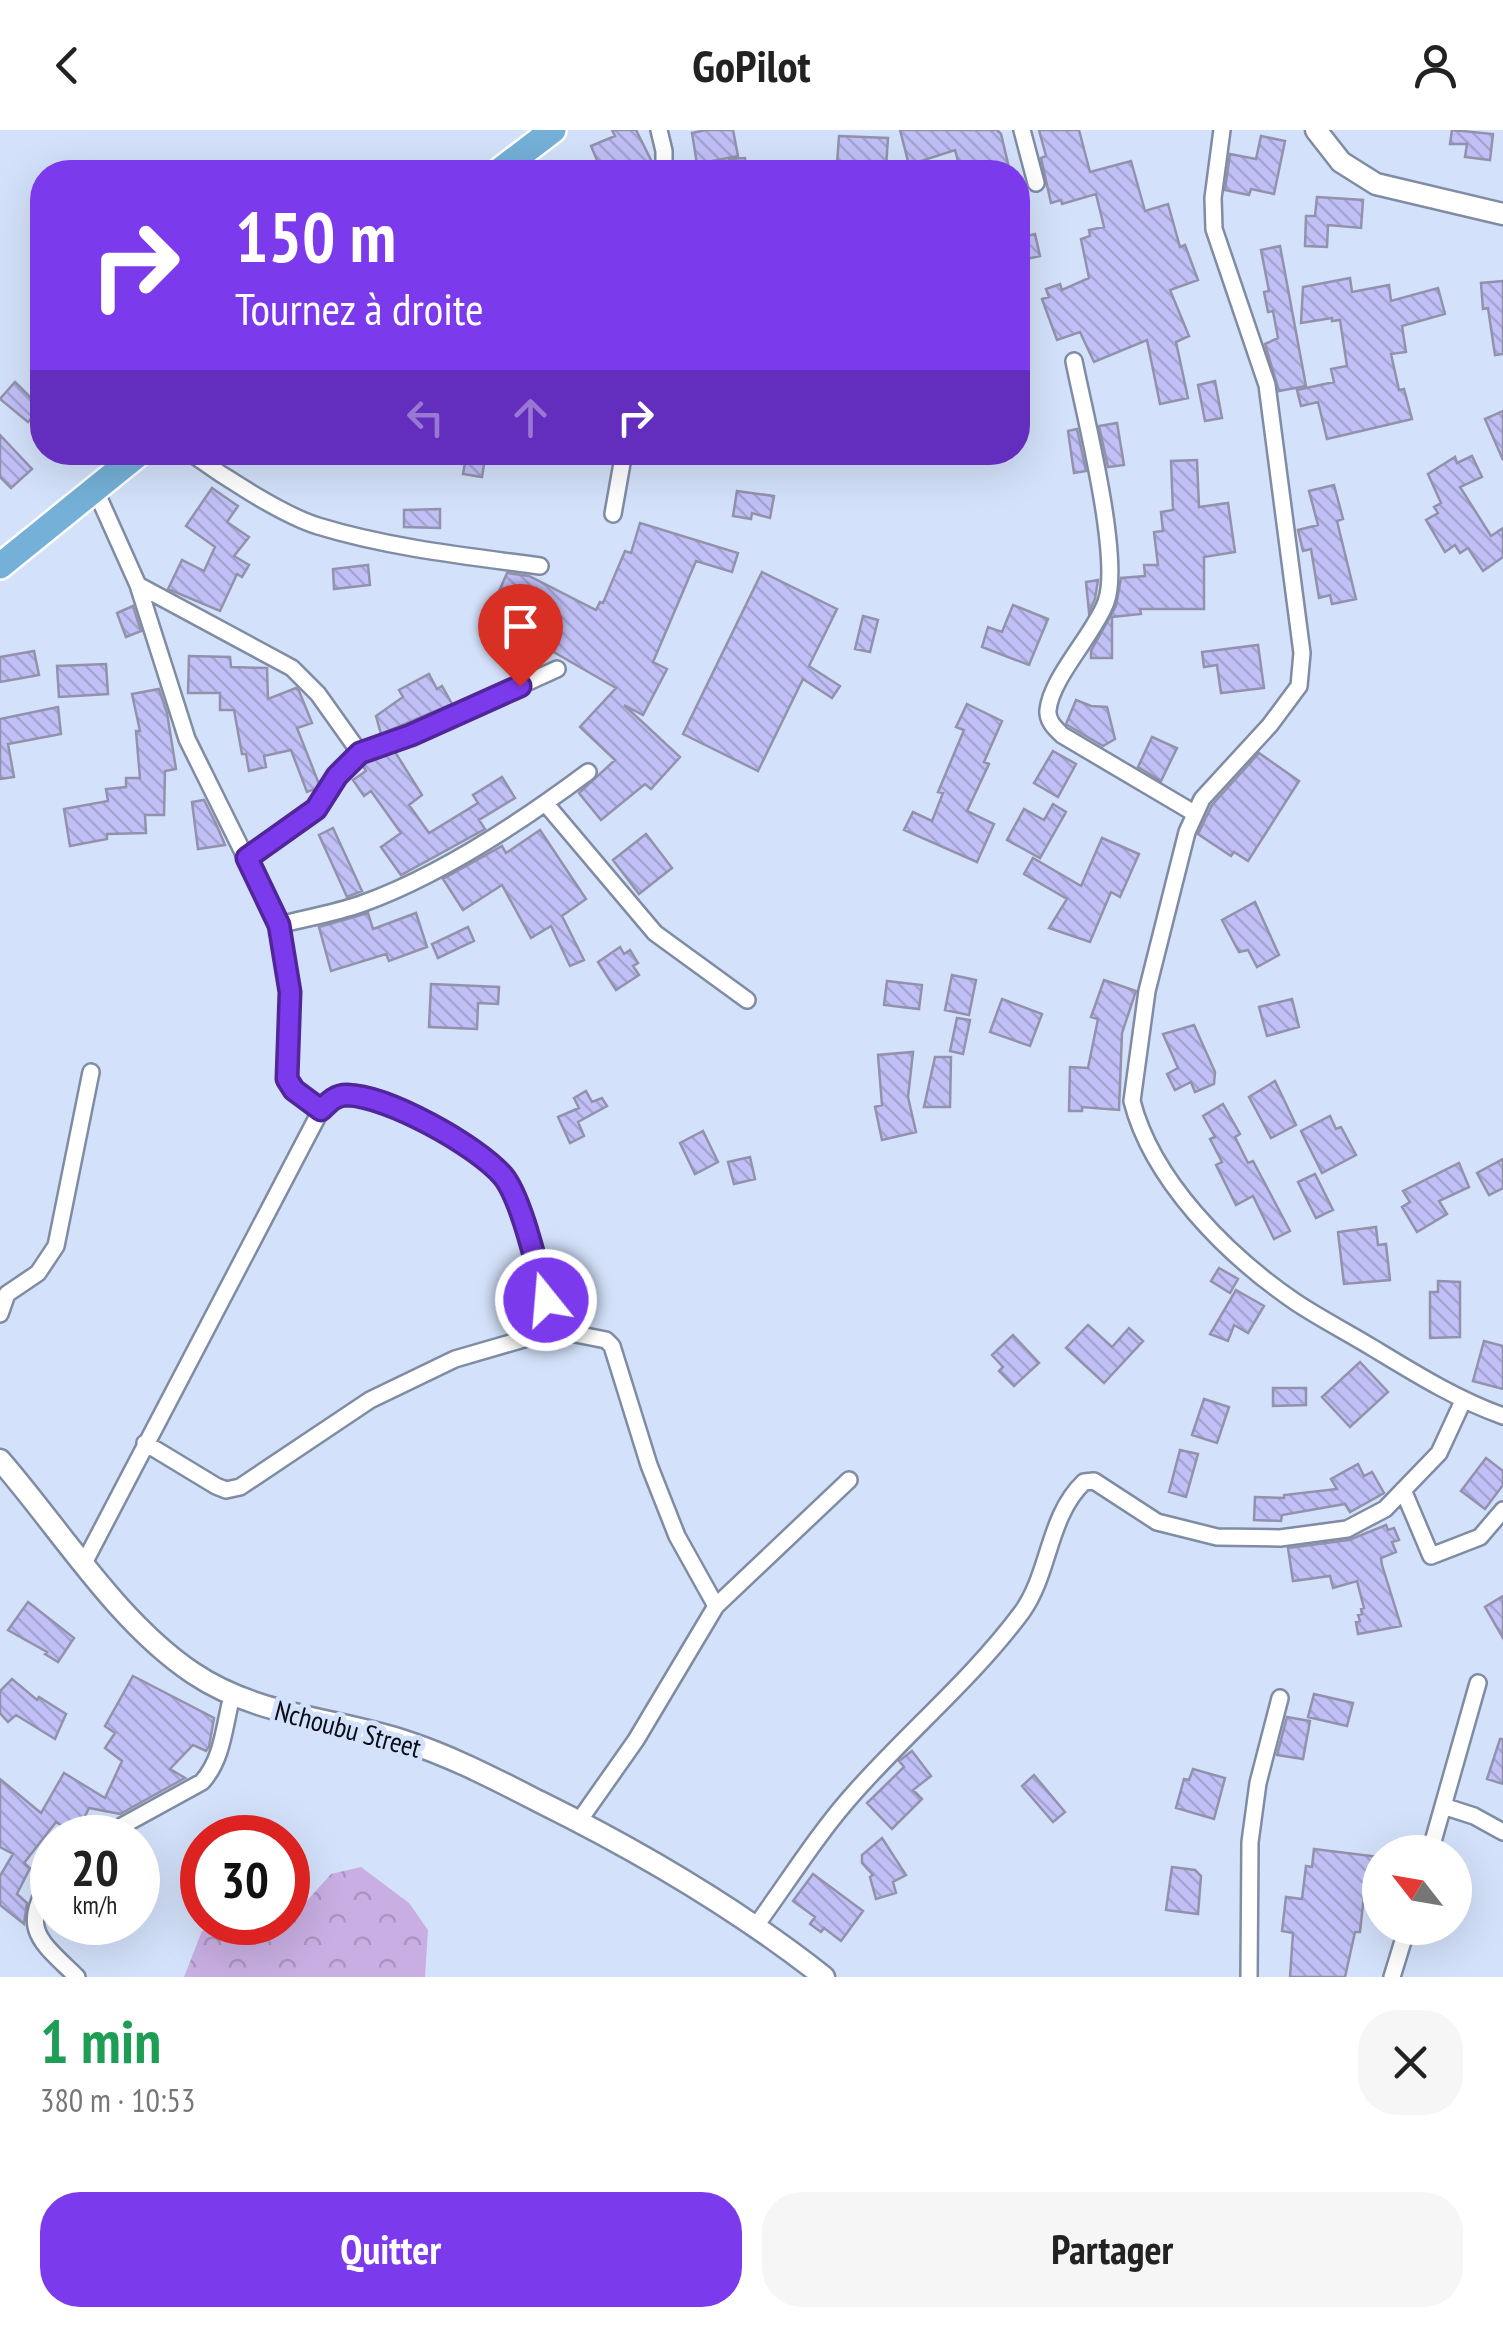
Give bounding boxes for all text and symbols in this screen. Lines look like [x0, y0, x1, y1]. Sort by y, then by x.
text: GoPilot [692, 36, 811, 94]
icon: back [40, 38, 95, 93]
icon: person [1408, 38, 1463, 93]
text: 150 m [235, 191, 396, 281]
icon: right [70, 200, 200, 330]
text: Tournez à droite [235, 279, 484, 337]
icon: left [398, 390, 453, 445]
icon: ahead [503, 390, 558, 445]
icon: right [608, 390, 663, 445]
pin [478, 584, 563, 687]
icon: arrive [493, 599, 548, 654]
position arrow [494, 1248, 598, 1352]
street label: Nchoubu Street [271, 1691, 426, 1766]
speed limit sign: 30 [180, 1815, 310, 1945]
text: 20 [71, 1835, 119, 1900]
north arrow [1362, 1835, 1472, 1945]
map controls [1362, 1835, 1472, 1945]
text: km/h [73, 1889, 117, 1921]
text: 1 min [40, 2002, 161, 2080]
button: close [1358, 2010, 1463, 2115]
text: 380 m · 10:53 [40, 2079, 195, 2121]
button: Quitter [40, 2192, 742, 2307]
button: Partager [762, 2192, 1463, 2307]

